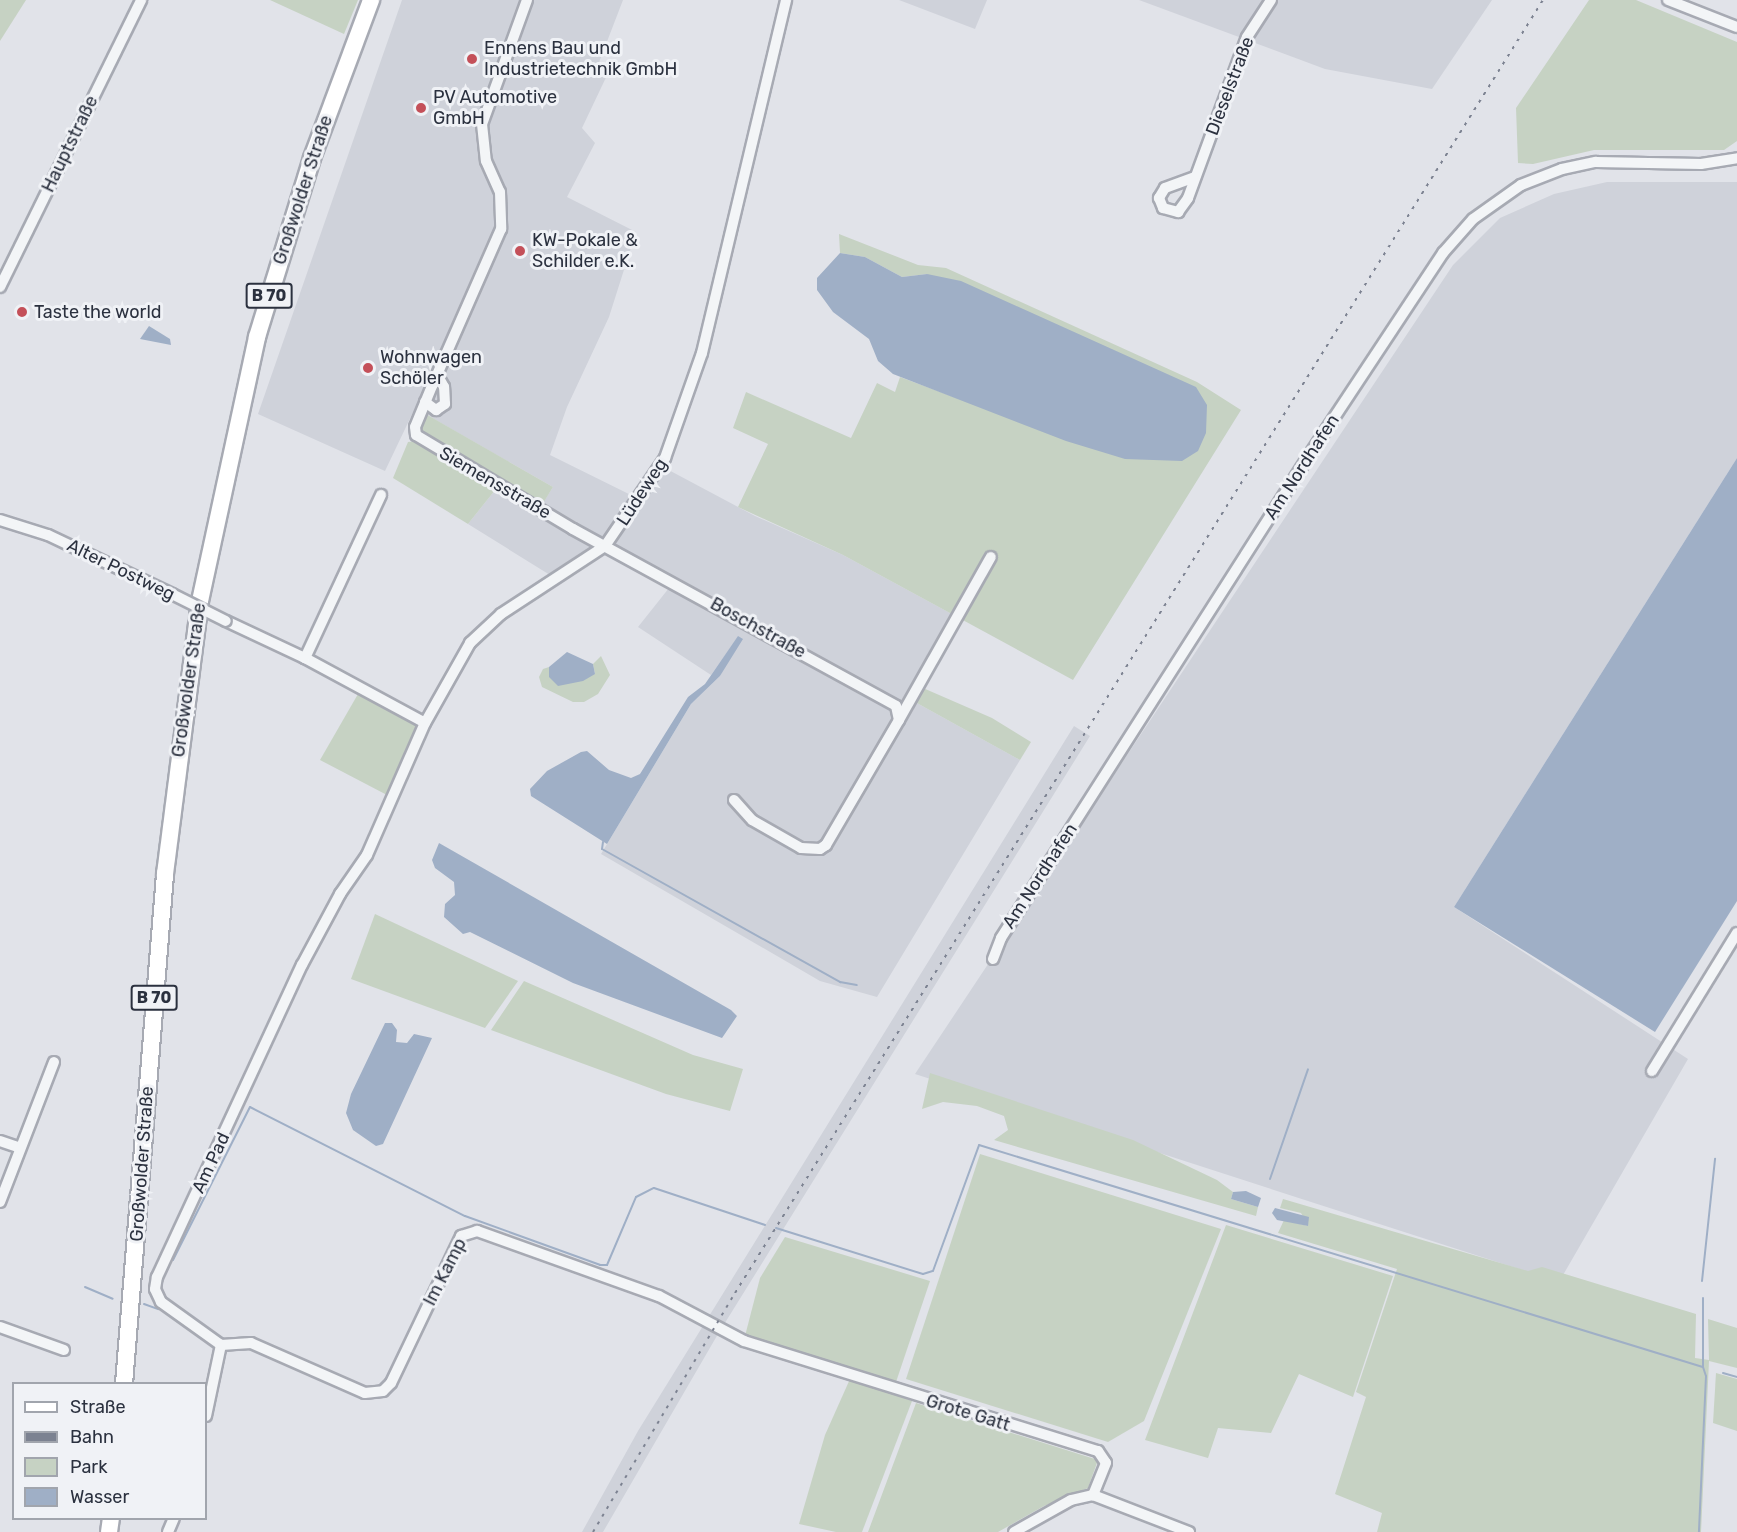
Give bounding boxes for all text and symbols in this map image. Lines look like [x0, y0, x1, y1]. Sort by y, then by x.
street label: Dieselstraße [1201, 34, 1259, 138]
place label: Ennens Bau und Industrietechnik GmbH [484, 38, 678, 80]
marker: Ennens Bau und Industrietechnik GmbH [465, 52, 479, 66]
place label: PV Automotive GmbH [433, 87, 558, 130]
street label: Hauptstraße [37, 92, 103, 196]
marker: PV Automotive GmbH [414, 101, 428, 115]
street label: Großwolder Straße [269, 112, 337, 268]
place label: KW-Pokale & Schilder e.K. [532, 230, 638, 272]
marker: KW-Pokale & Schilder e.K. [513, 244, 527, 258]
road number: B 70 [245, 283, 293, 309]
place label: Taste the world [34, 301, 162, 323]
marker: Taste the world [15, 305, 29, 319]
place label: Wohnwagen Schöler [380, 347, 482, 389]
marker: Wohnwagen Schöler [361, 361, 375, 375]
street label: Am Nordhafen [1260, 410, 1344, 524]
street label: Siemensstraße [435, 442, 555, 524]
street label: Lüdeweg [612, 454, 672, 530]
street label: Alter Postweg [63, 534, 179, 606]
street label: Boschstraße [706, 593, 810, 663]
street label: Großwolder Straße [167, 601, 211, 759]
street label: Am Nordhafen [998, 819, 1082, 933]
road number: B 70 [130, 985, 178, 1011]
street label: Großwolder Straße [126, 1085, 158, 1243]
street label: Am Pad [188, 1129, 234, 1197]
street label: Im Kamp [419, 1235, 471, 1309]
legend [12, 1382, 207, 1520]
street label: Grote Gatt [923, 1390, 1013, 1436]
text: Straße [70, 1396, 126, 1418]
text: Bahn [70, 1426, 114, 1448]
text: Park [70, 1456, 107, 1478]
text: Wasser [70, 1486, 129, 1508]

